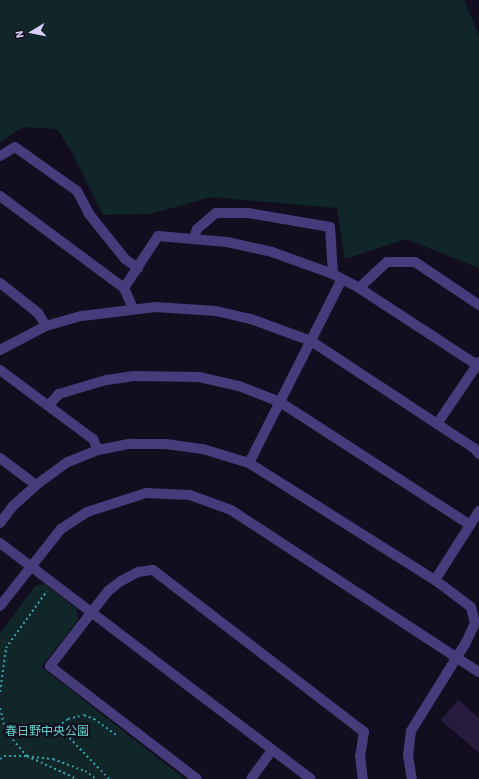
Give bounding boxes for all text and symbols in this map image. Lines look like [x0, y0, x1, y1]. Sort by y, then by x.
north arrow [12, 12, 52, 52]
text: N [12, 29, 28, 39]
park label: 春日野中央公園 [5, 725, 89, 739]

